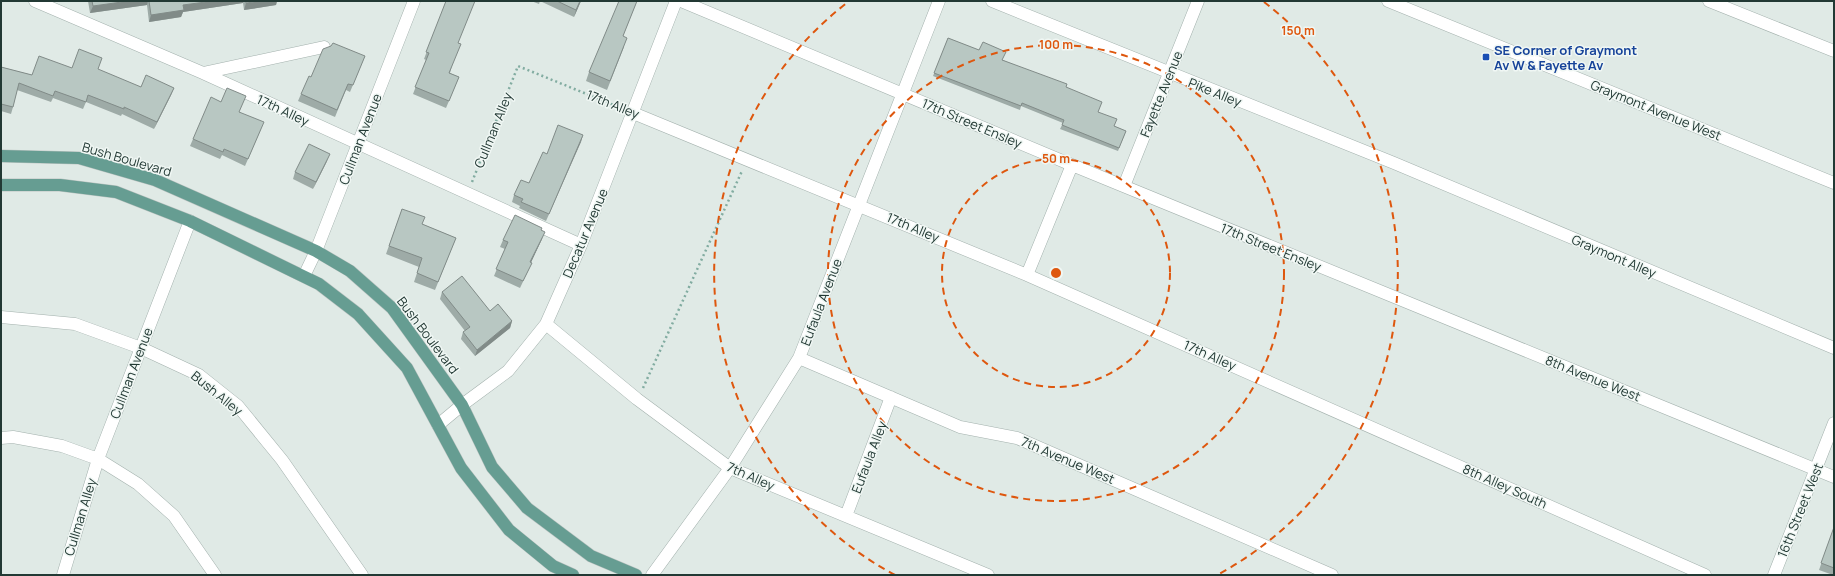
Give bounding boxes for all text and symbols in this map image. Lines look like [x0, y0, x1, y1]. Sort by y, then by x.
text: 150 m [1281, 22, 1315, 39]
text: 100 m [1039, 36, 1073, 53]
place label: SE Corner of Graymont Av W & Fayette Av [1494, 41, 1637, 74]
street label: Fayette Avenue [1135, 48, 1187, 140]
marker: SE Corner of Graymont Av W & Fayette Av [1481, 52, 1491, 62]
street label: Pike Alley [1186, 73, 1244, 111]
street label: Graymont Avenue West [1588, 76, 1724, 144]
street label: 17th Alley [584, 85, 642, 123]
street label: Cullman Alley [470, 89, 516, 171]
street label: 17th Alley [254, 90, 312, 130]
street label: Cullman Avenue [334, 91, 386, 187]
street label: 17th Street Ensley [919, 94, 1025, 152]
street label: Bush Boulevard [80, 138, 174, 180]
text: 50 m [1042, 150, 1070, 167]
street label: Decatur Avenue [558, 185, 612, 280]
street label: 17th Alley [884, 208, 942, 246]
street label: 17th Street Ensley [1218, 219, 1324, 275]
street label: Graymont Alley [1569, 230, 1659, 282]
street label: Eufaula Avenue [796, 256, 846, 348]
centre of rings [1049, 266, 1063, 280]
street label: Bush Boulevard [393, 293, 463, 377]
street label: Cullman Avenue [105, 325, 157, 421]
street label: 17th Alley [1181, 335, 1239, 375]
street label: 8th Avenue West [1543, 351, 1643, 405]
street label: Bush Alley [187, 367, 247, 419]
street label: Eufaula Alley [847, 418, 891, 496]
street label: 7th Avenue West [1018, 432, 1118, 488]
street label: 7th Alley [724, 457, 778, 495]
street label: 8th Alley South [1460, 459, 1550, 513]
street label: 16th Street West [1773, 460, 1827, 560]
street label: Cullman Alley [60, 476, 100, 558]

